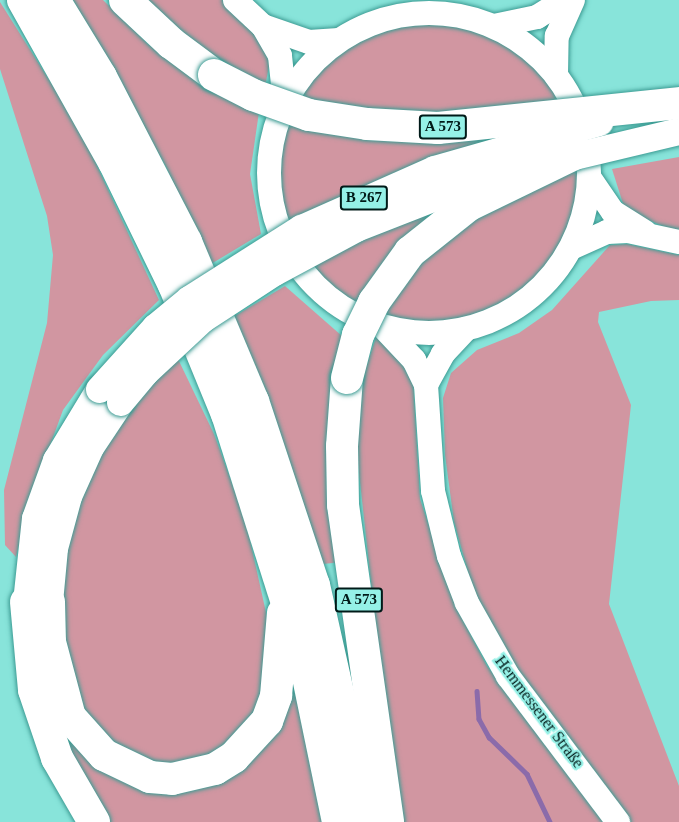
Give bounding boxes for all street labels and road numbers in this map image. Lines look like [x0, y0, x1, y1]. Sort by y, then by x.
road number: A 573 [418, 115, 468, 139]
road number: B 267 [338, 186, 389, 210]
road number: A 573 [334, 588, 385, 612]
street label: Hemmessener Straße [491, 652, 587, 772]

